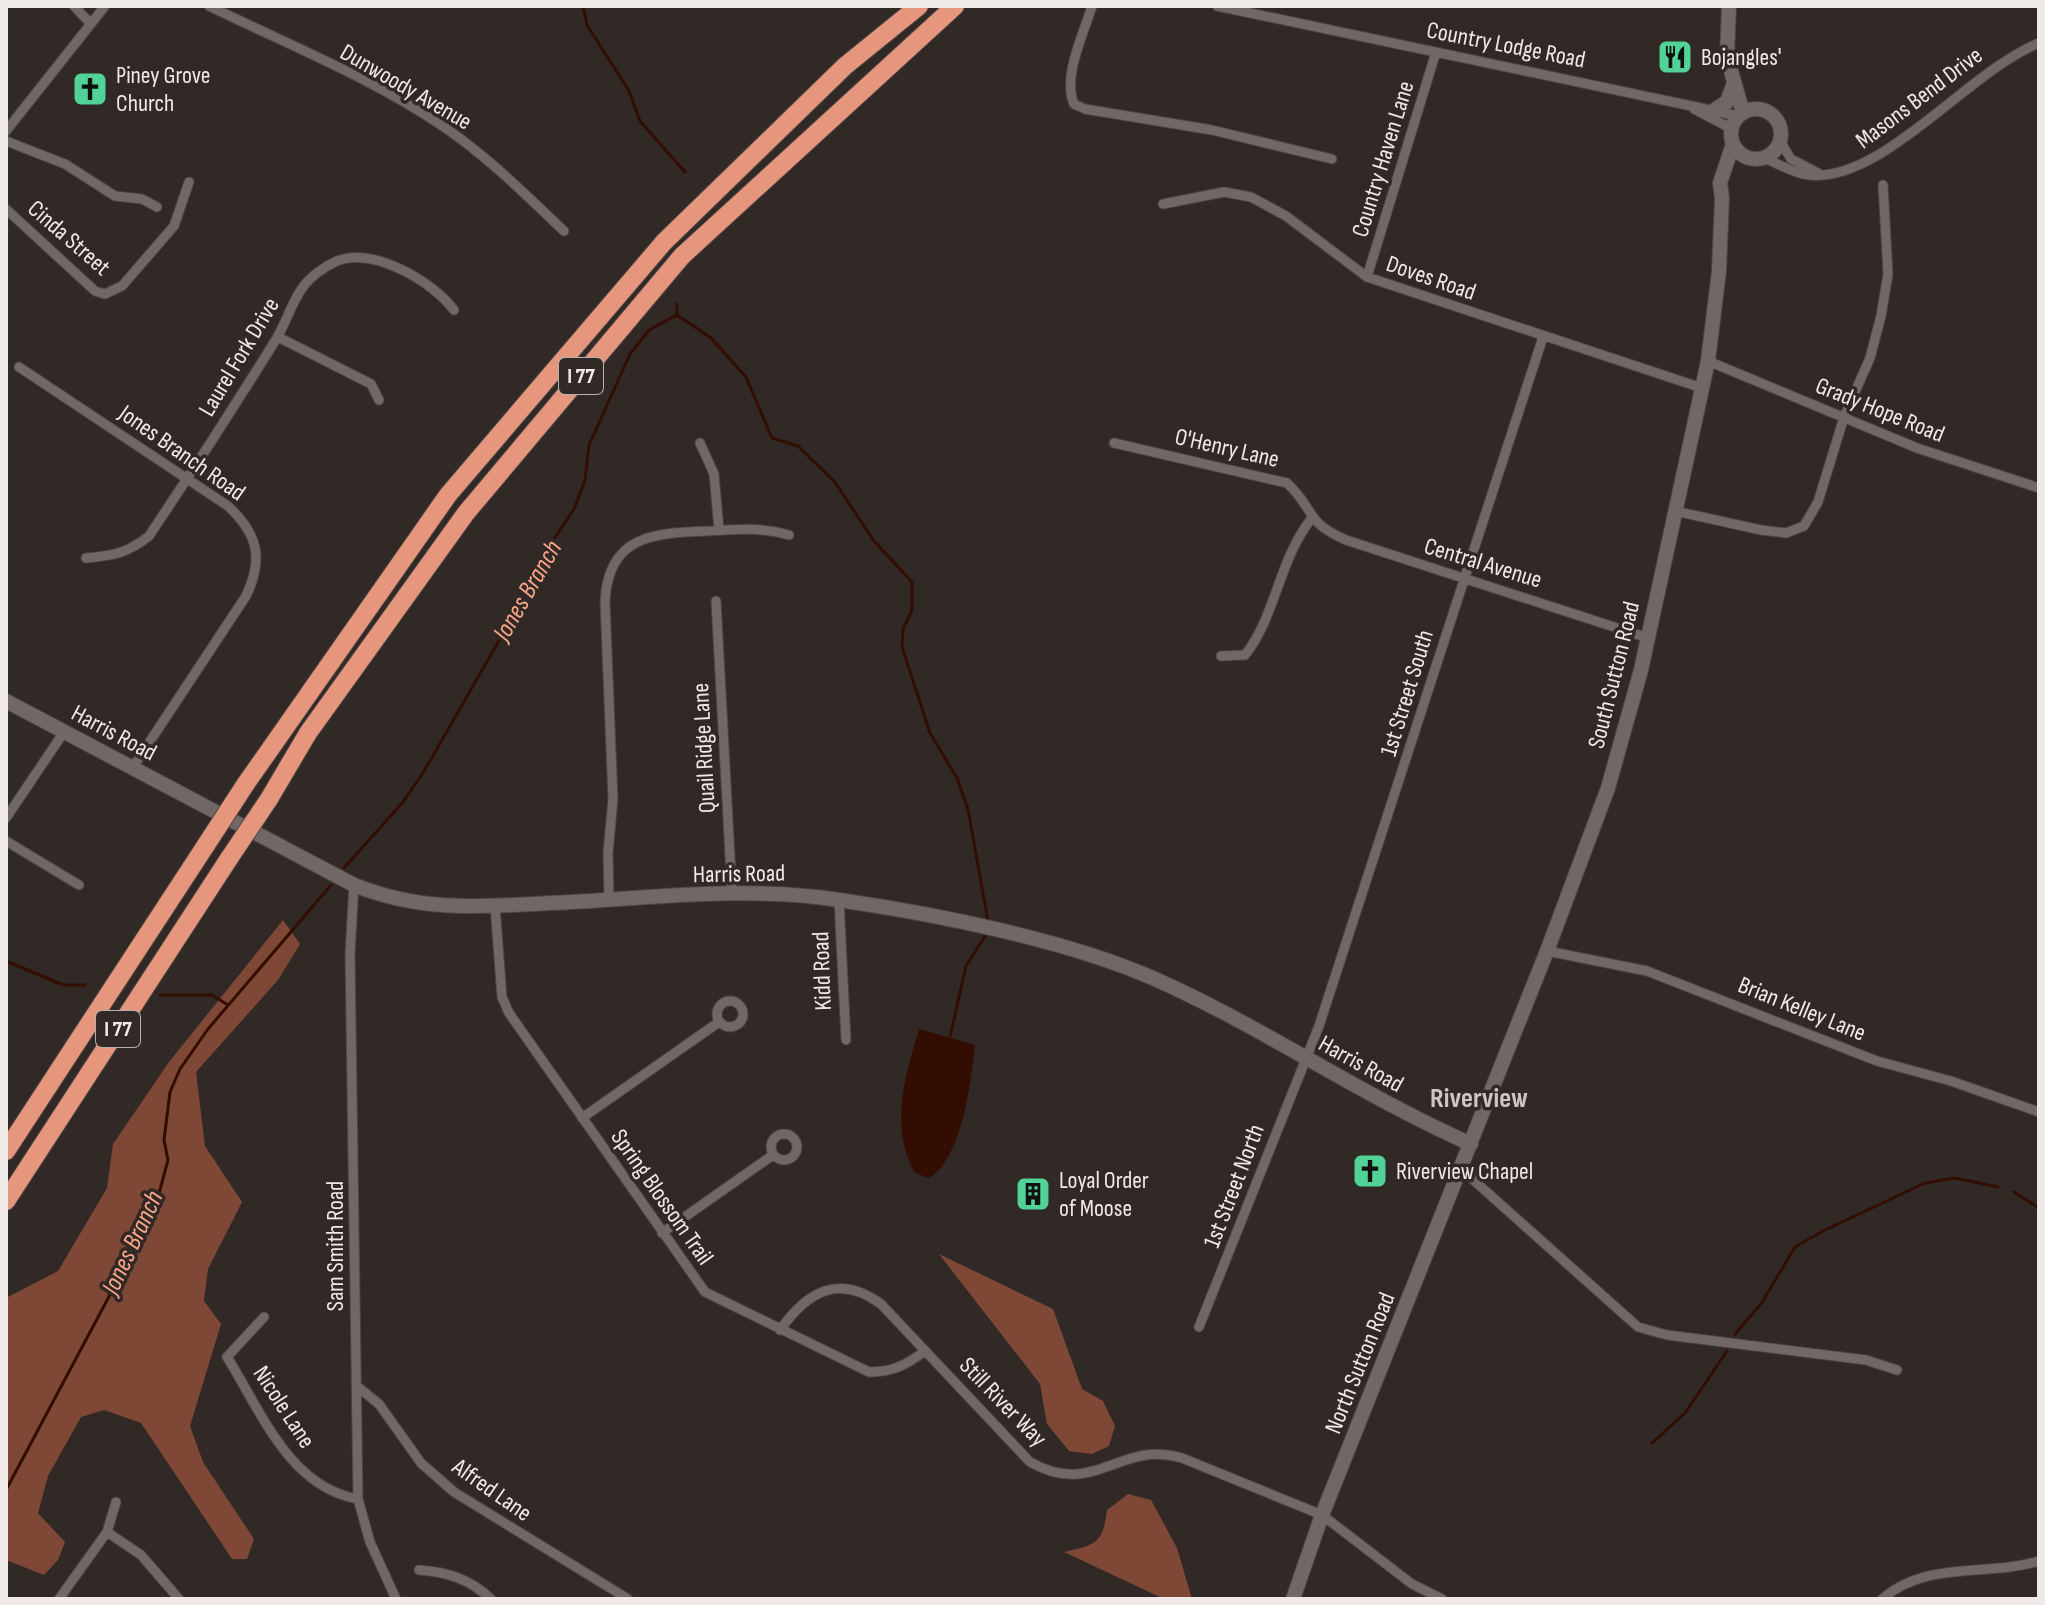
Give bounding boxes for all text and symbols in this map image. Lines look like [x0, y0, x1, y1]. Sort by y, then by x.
street label: Country Lodge Road [1424, 15, 1588, 75]
street label: Dunwoody Avenue [335, 38, 477, 136]
restaurant icon: Bojangles' [1656, 38, 1694, 76]
street label: Masons Bend Drive [1850, 41, 1988, 155]
place label: Bojangles' [1701, 43, 1782, 72]
place label: Piney Grove Church [116, 61, 210, 118]
church icon: Piney Grove Church [71, 70, 109, 108]
street label: Country Haven Lane [1346, 78, 1420, 240]
street label: Cinda Street [22, 194, 116, 282]
street label: Doves Road [1382, 249, 1480, 307]
street label: Laurel Fork Drive [192, 292, 286, 422]
road number: I 77 [559, 358, 603, 394]
street label: Grady Hope Road [1811, 371, 1949, 449]
street label: Jones Branch Road [112, 398, 251, 507]
street label: O'Henry Lane [1172, 422, 1282, 474]
street label: Central Avenue [1421, 531, 1545, 595]
water label: Jones Branch [486, 535, 569, 648]
street label: South Sutton Road [1582, 599, 1646, 751]
street label: 1st Street South [1374, 626, 1440, 760]
street label: Quail Ridge Lane [686, 682, 722, 814]
street label: Harris Road [67, 699, 161, 767]
street label: Harris Road [693, 859, 785, 889]
street label: Kidd Road [806, 931, 838, 1011]
street label: Brian Kelley Lane [1734, 970, 1870, 1048]
road number: I 77 [96, 1011, 140, 1047]
street label: Harris Road [1314, 1029, 1408, 1099]
district label: Riverview [1430, 1082, 1528, 1115]
street label: 1st Street North [1197, 1120, 1271, 1252]
street label: Spring Blossom Trail [604, 1124, 720, 1270]
church icon: Riverview Chapel [1351, 1152, 1389, 1190]
place label: Riverview Chapel [1396, 1157, 1533, 1186]
place label: Loyal Order of Moose [1059, 1166, 1149, 1223]
building icon: Loyal Order of Moose [1014, 1175, 1052, 1213]
street label: Sam Smith Road [321, 1181, 350, 1311]
water label: Jones Branch [95, 1186, 171, 1302]
street label: North Sutton Road [1319, 1288, 1401, 1438]
street label: Still River Way [953, 1351, 1053, 1453]
street label: Nicole Lane [247, 1360, 321, 1454]
street label: Alfred Lane [446, 1452, 537, 1528]

